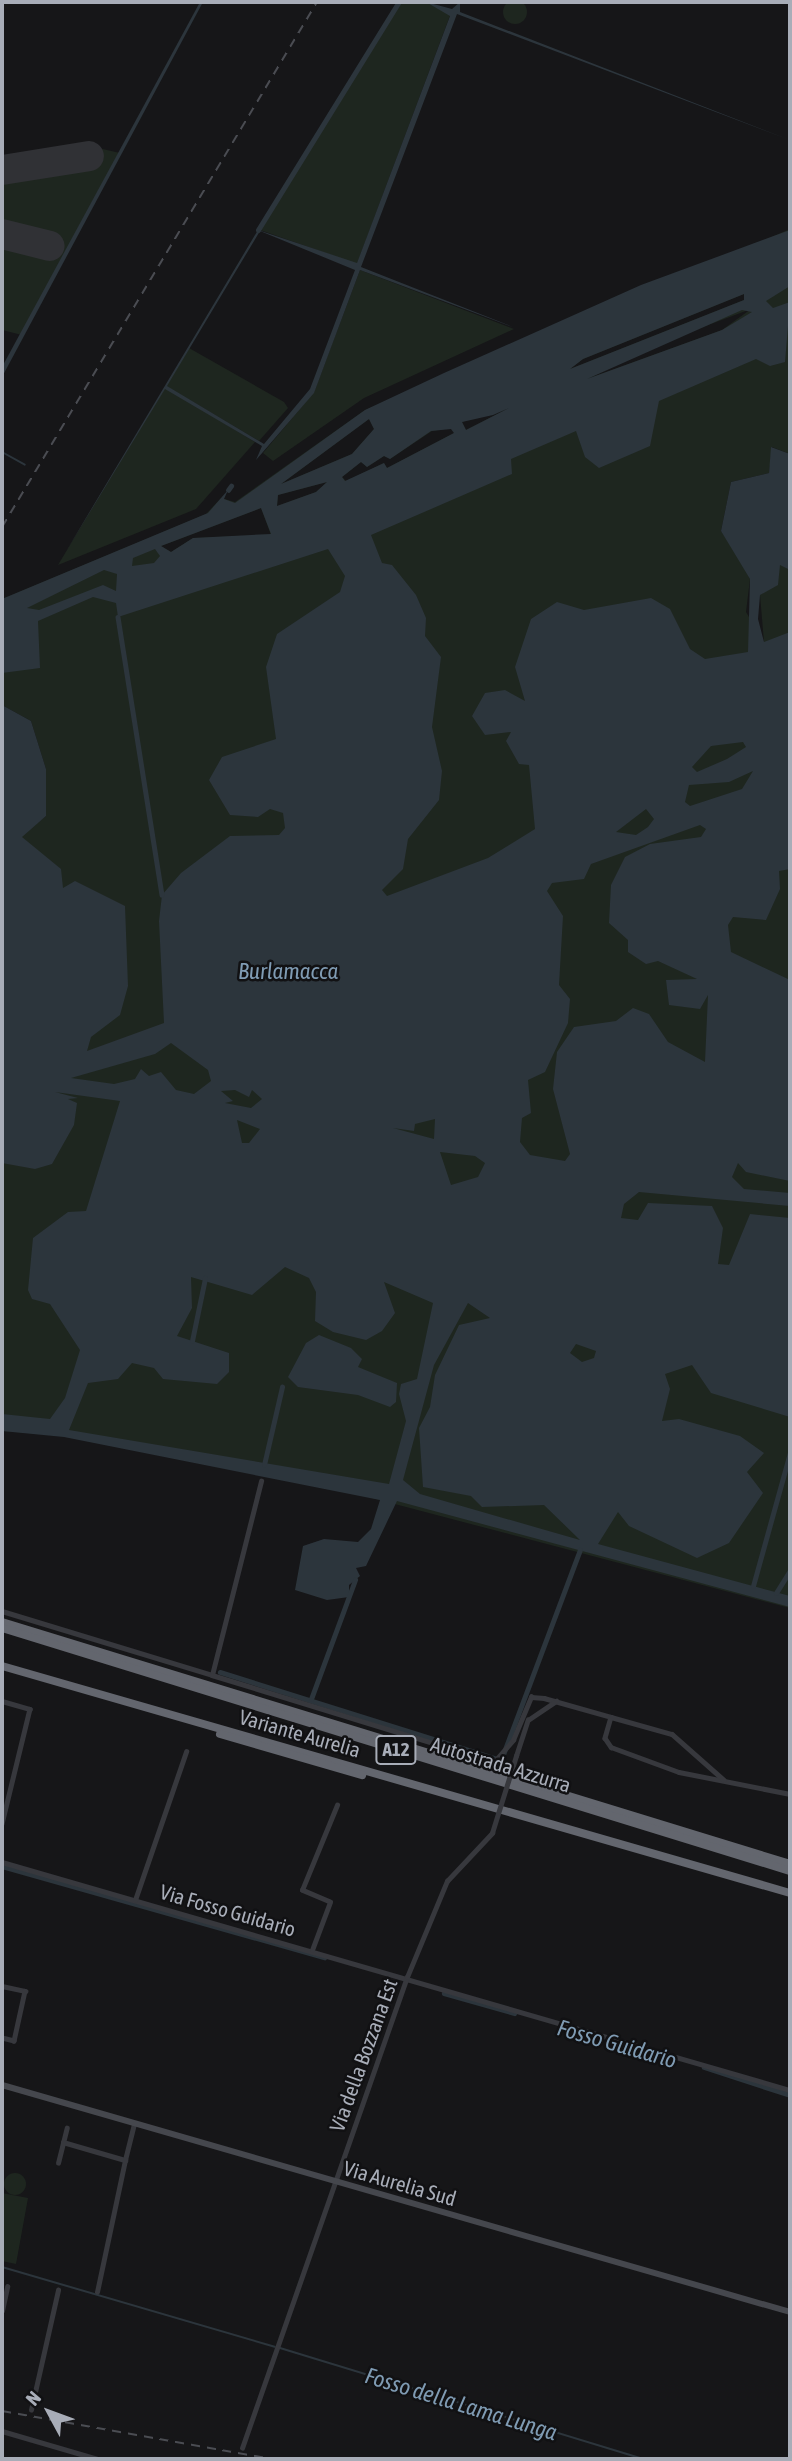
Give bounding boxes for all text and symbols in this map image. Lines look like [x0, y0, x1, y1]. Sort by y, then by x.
water label: Burlamacca [238, 957, 338, 985]
street label: Variante Aurelia [236, 1704, 364, 1762]
street label: Autostrada Azzurra [428, 1731, 574, 1797]
road number: A12 [375, 1734, 417, 1766]
street label: Via Fosso Guidario [157, 1879, 299, 1941]
street label: Via della Bozzana Est [324, 1975, 402, 2135]
water label: Fosso Guidario [554, 2014, 680, 2074]
street label: Via Aurelia Sud [341, 2155, 459, 2211]
water label: Fosso della Lama Lunga [362, 2362, 560, 2446]
north arrow [14, 2377, 84, 2447]
text: N [21, 2387, 45, 2410]

